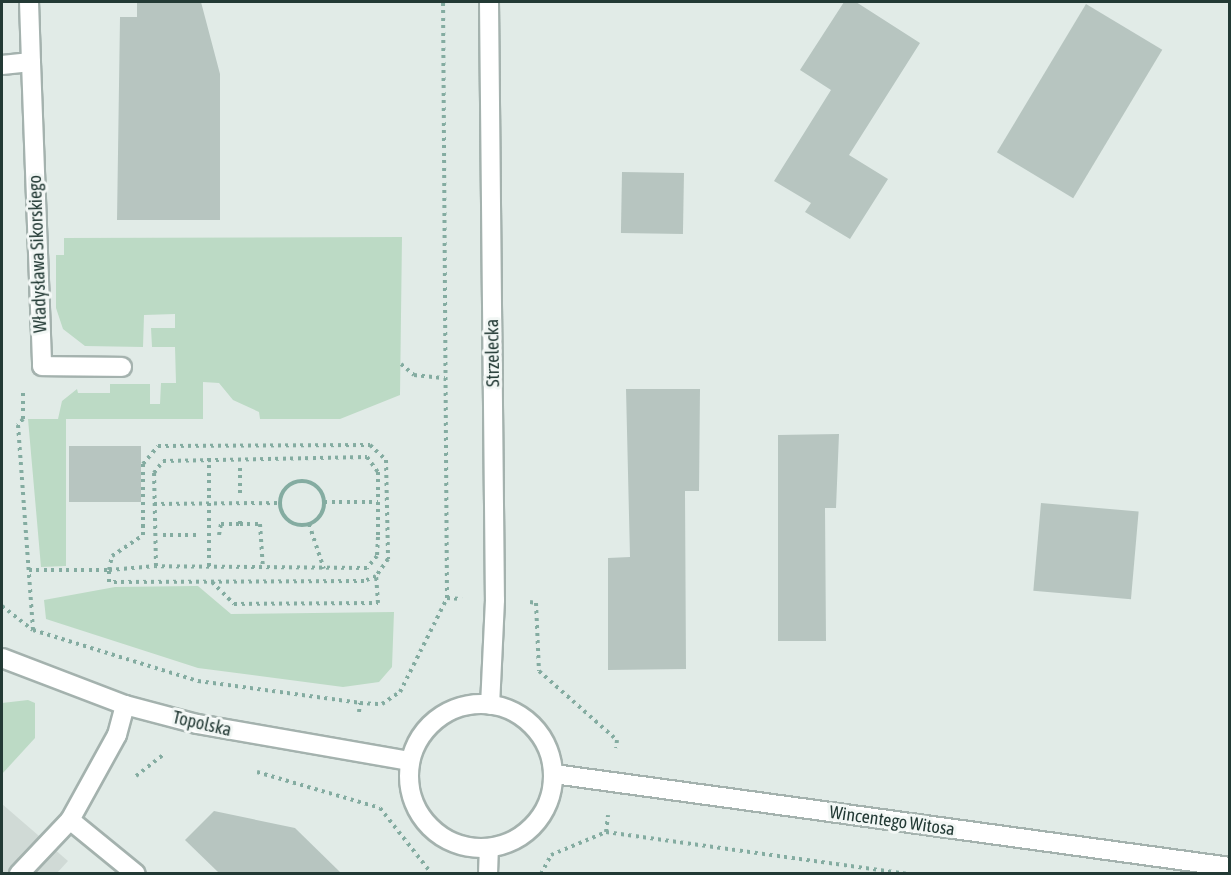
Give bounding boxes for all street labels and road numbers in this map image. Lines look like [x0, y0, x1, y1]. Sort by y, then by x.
street label: Władysława Sikorskiego [24, 175, 52, 333]
street label: Strzelecka [482, 319, 504, 387]
street label: Topolska [170, 707, 234, 741]
street label: Wincentego Witosa [828, 802, 956, 840]

